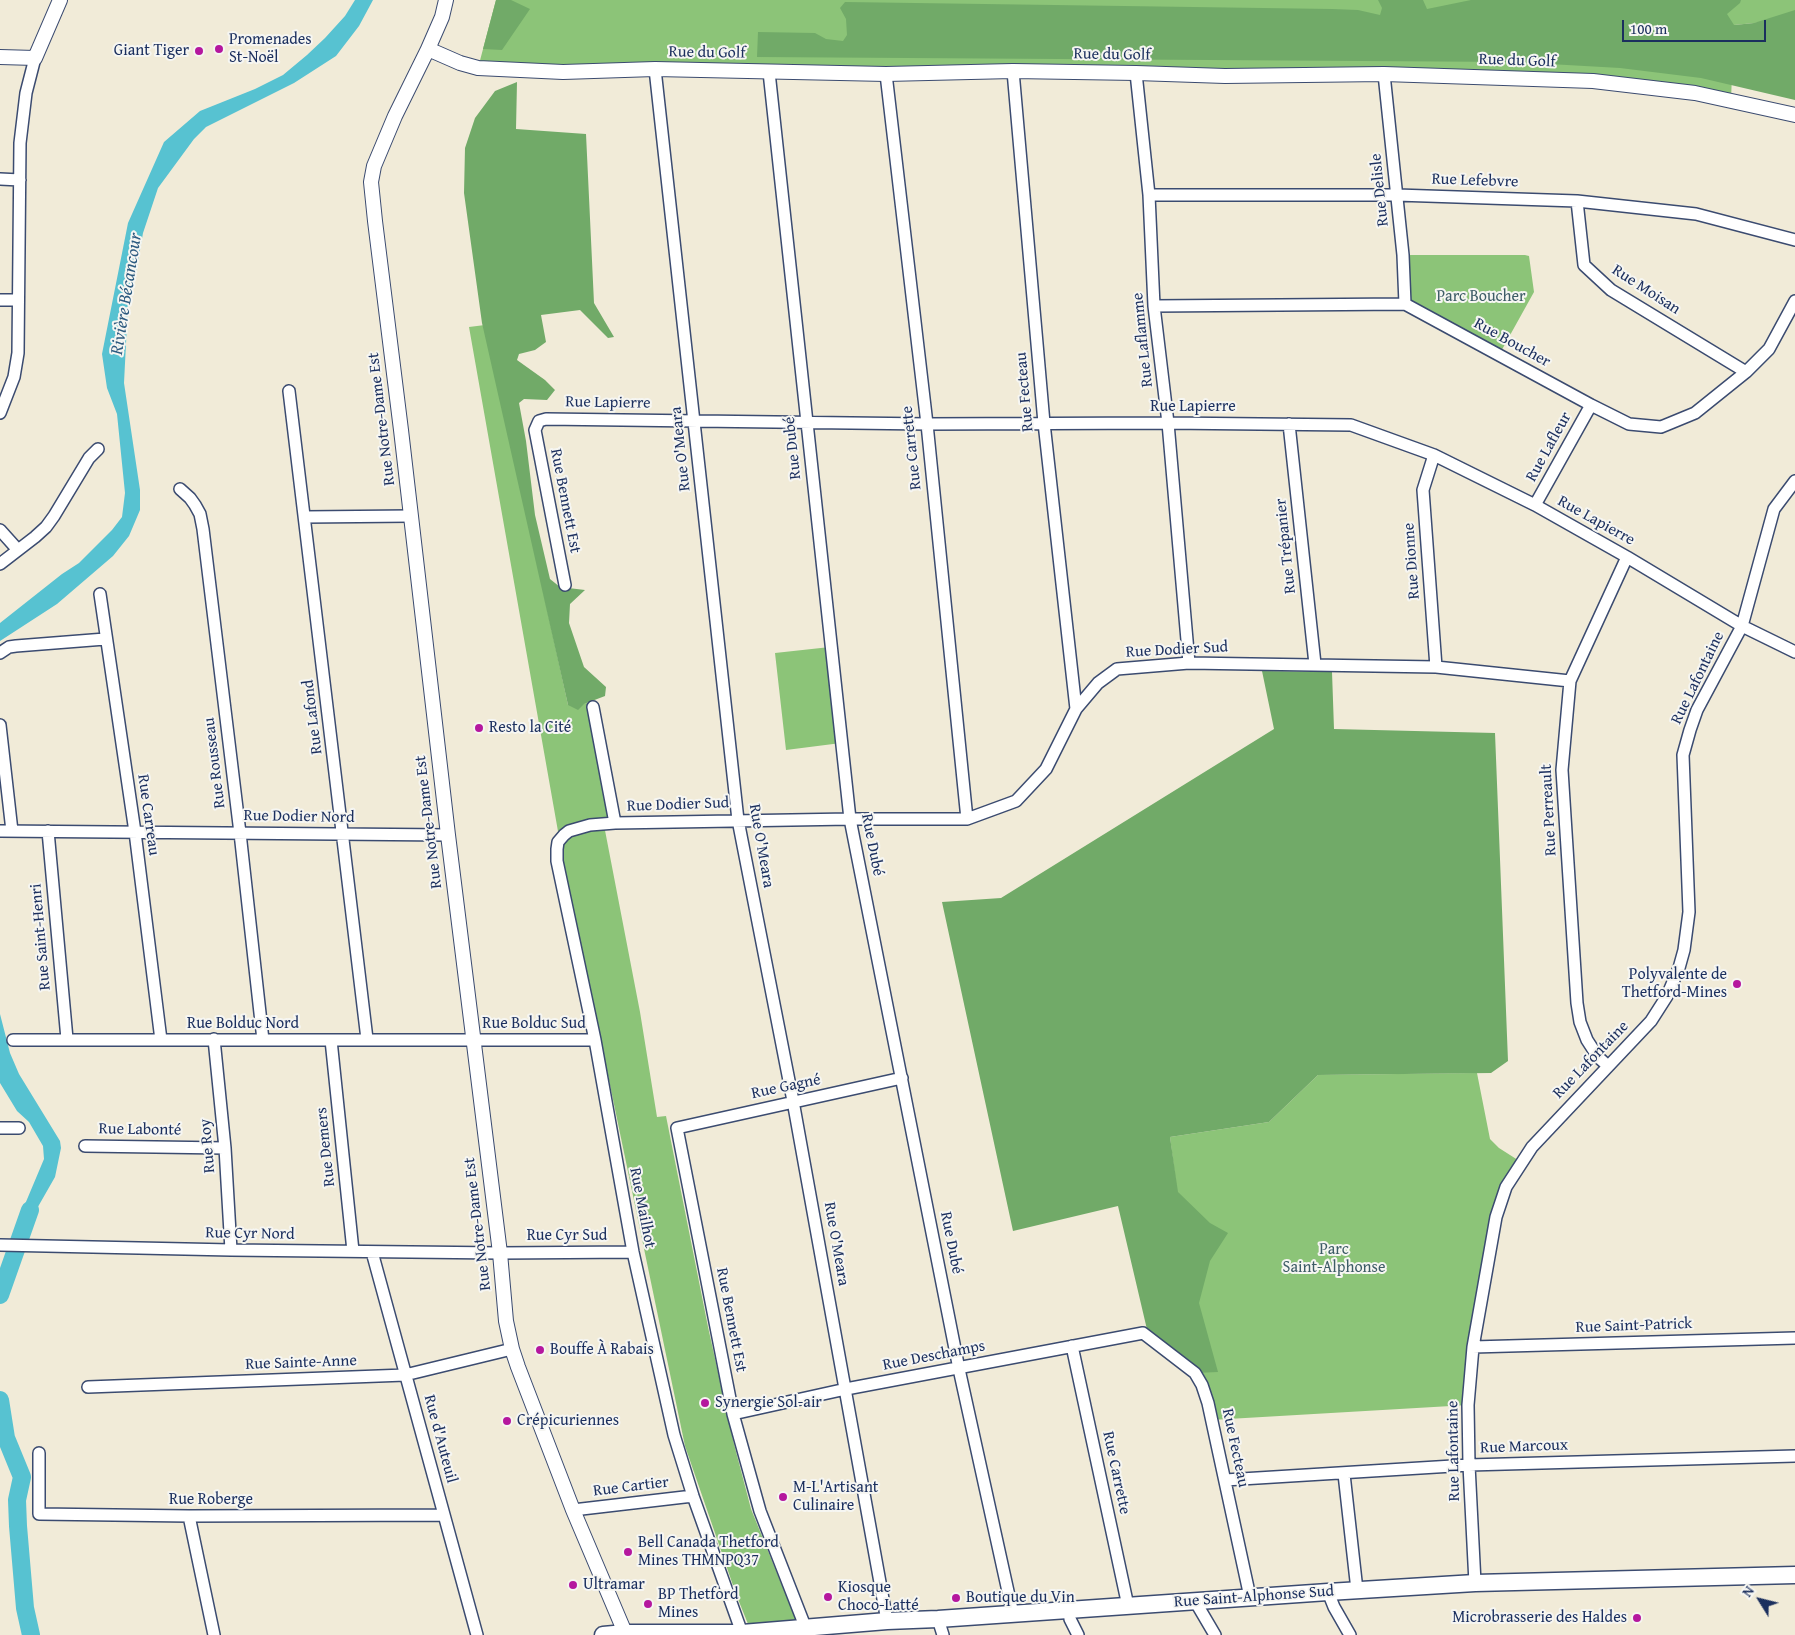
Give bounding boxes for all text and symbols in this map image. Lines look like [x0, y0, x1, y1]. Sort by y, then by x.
scale bar [1625, 10, 1769, 42]
text: 100 m [1630, 18, 1667, 39]
place label: Promenades St-Noël [229, 30, 312, 68]
place label: Giant Tiger [114, 41, 189, 61]
marker: Promenades St-Noël [213, 43, 225, 55]
street label: Rue du Golf [668, 43, 746, 63]
marker: Giant Tiger [193, 45, 205, 57]
street label: Rue du Golf [1073, 45, 1151, 65]
street label: Rue du Golf [1478, 50, 1556, 72]
street label: Rue Delisle [1367, 152, 1393, 228]
street label: Rue Lefebvre [1431, 170, 1519, 192]
water label: Rivière Bécancour [107, 231, 147, 357]
street label: Rue Moisan [1608, 261, 1684, 319]
park label: Parc Boucher [1437, 287, 1525, 307]
street label: Rue Laflamme [1128, 292, 1158, 388]
street label: Rue Boucher [1470, 314, 1554, 372]
street label: Rue Notre-Dame Est [364, 351, 400, 487]
street label: Rue Fecteau [1012, 351, 1038, 433]
street label: Rue Lapierre [565, 393, 651, 413]
street label: Rue Lapierre [1150, 397, 1236, 417]
street label: Rue Carrette [898, 405, 926, 491]
street label: Rue O'Meara [667, 406, 695, 492]
street label: Rue Lafleur [1522, 409, 1576, 485]
street label: Rue Dubé [780, 416, 806, 480]
street label: Rue Bennett Est [545, 447, 585, 555]
street label: Rue Lapierre [1554, 492, 1638, 550]
street label: Rue Trépanier [1271, 497, 1301, 595]
street label: Rue Dionne [1400, 522, 1424, 600]
street label: Rue Lafontaine [1667, 629, 1729, 727]
street label: Rue Dodier Sud [1125, 638, 1229, 662]
street label: Rue Lafond [299, 679, 327, 755]
street label: Rue Rousseau [200, 716, 230, 810]
place label: Resto la Cité [489, 718, 571, 738]
marker: Resto la Cité [473, 722, 485, 734]
street label: Rue Notre-Dame Est [411, 754, 447, 890]
street label: Rue Perreault [1537, 764, 1561, 856]
street label: Rue Carreau [133, 773, 163, 857]
street label: Rue Dodier Sud [626, 794, 730, 816]
street label: Rue O'Meara [744, 803, 778, 889]
street label: Rue Dodier Nord [243, 806, 355, 828]
street label: Rue Dubé [857, 812, 887, 878]
street label: Rue Saint-Henri [27, 883, 55, 991]
place label: Polyvalente de Thetford-Mines [1622, 965, 1727, 1003]
marker: Polyvalente de Thetford-Mines [1731, 978, 1743, 990]
street label: Rue Bolduc Nord [187, 1014, 299, 1034]
street label: Rue Bolduc Sud [482, 1014, 586, 1034]
street label: Rue Lafontaine [1549, 1017, 1633, 1103]
street label: Rue Gagné [750, 1070, 822, 1104]
street label: Rue Demers [312, 1106, 340, 1188]
street label: Rue Roy [196, 1118, 220, 1174]
street label: Rue Labonté [98, 1120, 182, 1140]
street label: Rue Notre-Dame Est [460, 1156, 496, 1292]
street label: Rue Mailhot [625, 1166, 659, 1250]
street label: Rue O'Meara [819, 1201, 853, 1287]
street label: Rue Dubé [936, 1210, 966, 1276]
street label: Rue Cyr Nord [205, 1224, 295, 1244]
street label: Rue Cyr Sud [527, 1226, 607, 1246]
park label: Parc Saint-Alphonse [1283, 1240, 1385, 1278]
street label: Rue Bennett Est [711, 1266, 751, 1374]
street label: Rue Saint-Patrick [1575, 1314, 1693, 1338]
street label: Rue Deschamps [881, 1337, 987, 1375]
place label: Bouffe À Rabais [550, 1340, 654, 1360]
marker: Bouffe À Rabais [534, 1344, 546, 1356]
street label: Rue Sainte-Anne [245, 1351, 357, 1375]
street label: Rue d'Auteuil [419, 1393, 461, 1485]
place label: Synergie Sol-air [715, 1393, 822, 1413]
marker: Synergie Sol-air [699, 1397, 711, 1409]
street label: Rue Lafontaine [1444, 1400, 1464, 1502]
street label: Rue Fecteau [1217, 1407, 1253, 1489]
place label: Crépicuriennes [517, 1411, 619, 1431]
marker: Crépicuriennes [501, 1415, 513, 1427]
street label: Rue Carrette [1098, 1430, 1134, 1516]
street label: Rue Marcoux [1480, 1436, 1568, 1458]
street label: Rue Cartier [592, 1473, 670, 1501]
place label: M-L'Artisant Culinaire [793, 1478, 879, 1516]
street label: Rue Roberge [169, 1490, 253, 1510]
marker: M-L'Artisant Culinaire [777, 1491, 789, 1503]
place label: Bell Canada Thetford Mines THMNPQ37 [638, 1533, 779, 1571]
marker: Bell Canada Thetford Mines THMNPQ37 [622, 1546, 634, 1558]
place label: Ultramar [583, 1575, 645, 1595]
north arrow [1735, 1575, 1785, 1625]
place label: Kiosque Choco-Latté [838, 1578, 919, 1616]
marker: Ultramar [567, 1579, 579, 1591]
street label: Rue Saint-Alphonse Sud [1173, 1582, 1335, 1612]
text: N [1737, 1582, 1759, 1601]
place label: BP Thetford Mines [658, 1585, 739, 1623]
place label: Boutique du Vin [966, 1588, 1075, 1608]
marker: Kiosque Choco-Latté [822, 1591, 834, 1603]
marker: Boutique du Vin [950, 1592, 962, 1604]
marker: BP Thetford Mines [642, 1598, 654, 1610]
place label: Microbrasserie des Haldes [1452, 1608, 1627, 1628]
marker: Microbrasserie des Haldes [1631, 1612, 1643, 1624]

